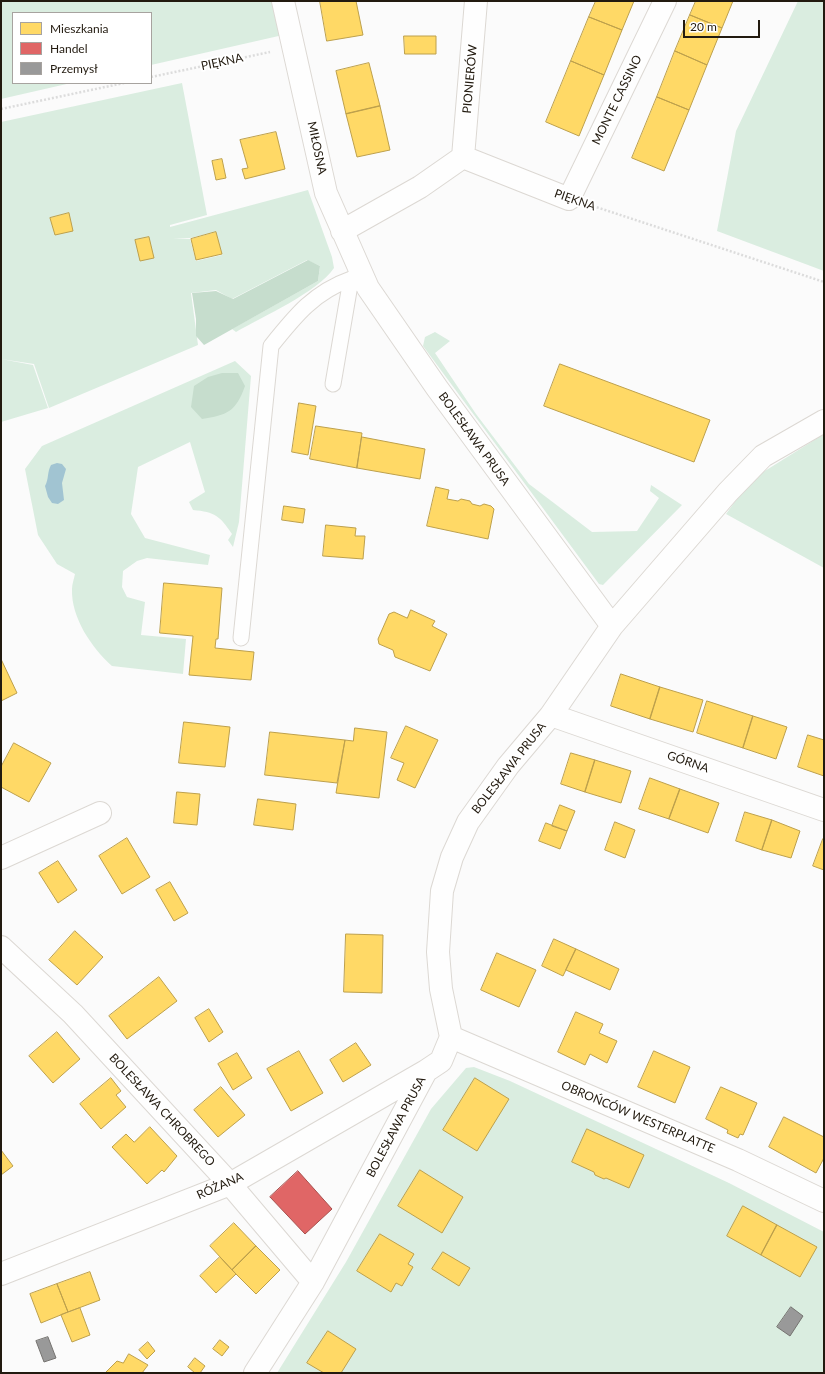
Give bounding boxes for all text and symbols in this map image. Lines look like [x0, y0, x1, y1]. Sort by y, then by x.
legend [12, 12, 152, 84]
scale bar [685, 12, 762, 38]
text: 20 m [690, 19, 717, 34]
text: Mieszkania [50, 21, 109, 36]
text: Handel [50, 41, 88, 56]
street label: PIONIERÓW [460, 44, 480, 114]
street label: PIĘKNA [200, 51, 244, 73]
street label: MONTE CASSINO [589, 53, 645, 147]
text: Przemysł [50, 61, 98, 76]
street label: MIŁOSNA [304, 120, 330, 176]
street label: PIĘKNA [552, 186, 598, 214]
street label: BOLESŁAWA PRUSA [435, 389, 513, 489]
street label: BOLESŁAWA PRUSA [469, 719, 549, 817]
street label: GÓRNA [665, 748, 711, 776]
street label: BOLESŁAWA CHROBREGO [106, 1051, 218, 1169]
street label: BOLESŁAWA PRUSA [363, 1074, 429, 1180]
street label: OBROŃCÓW WESTERPLATTE [559, 1078, 717, 1156]
street label: RÓŻANA [194, 1169, 246, 1203]

